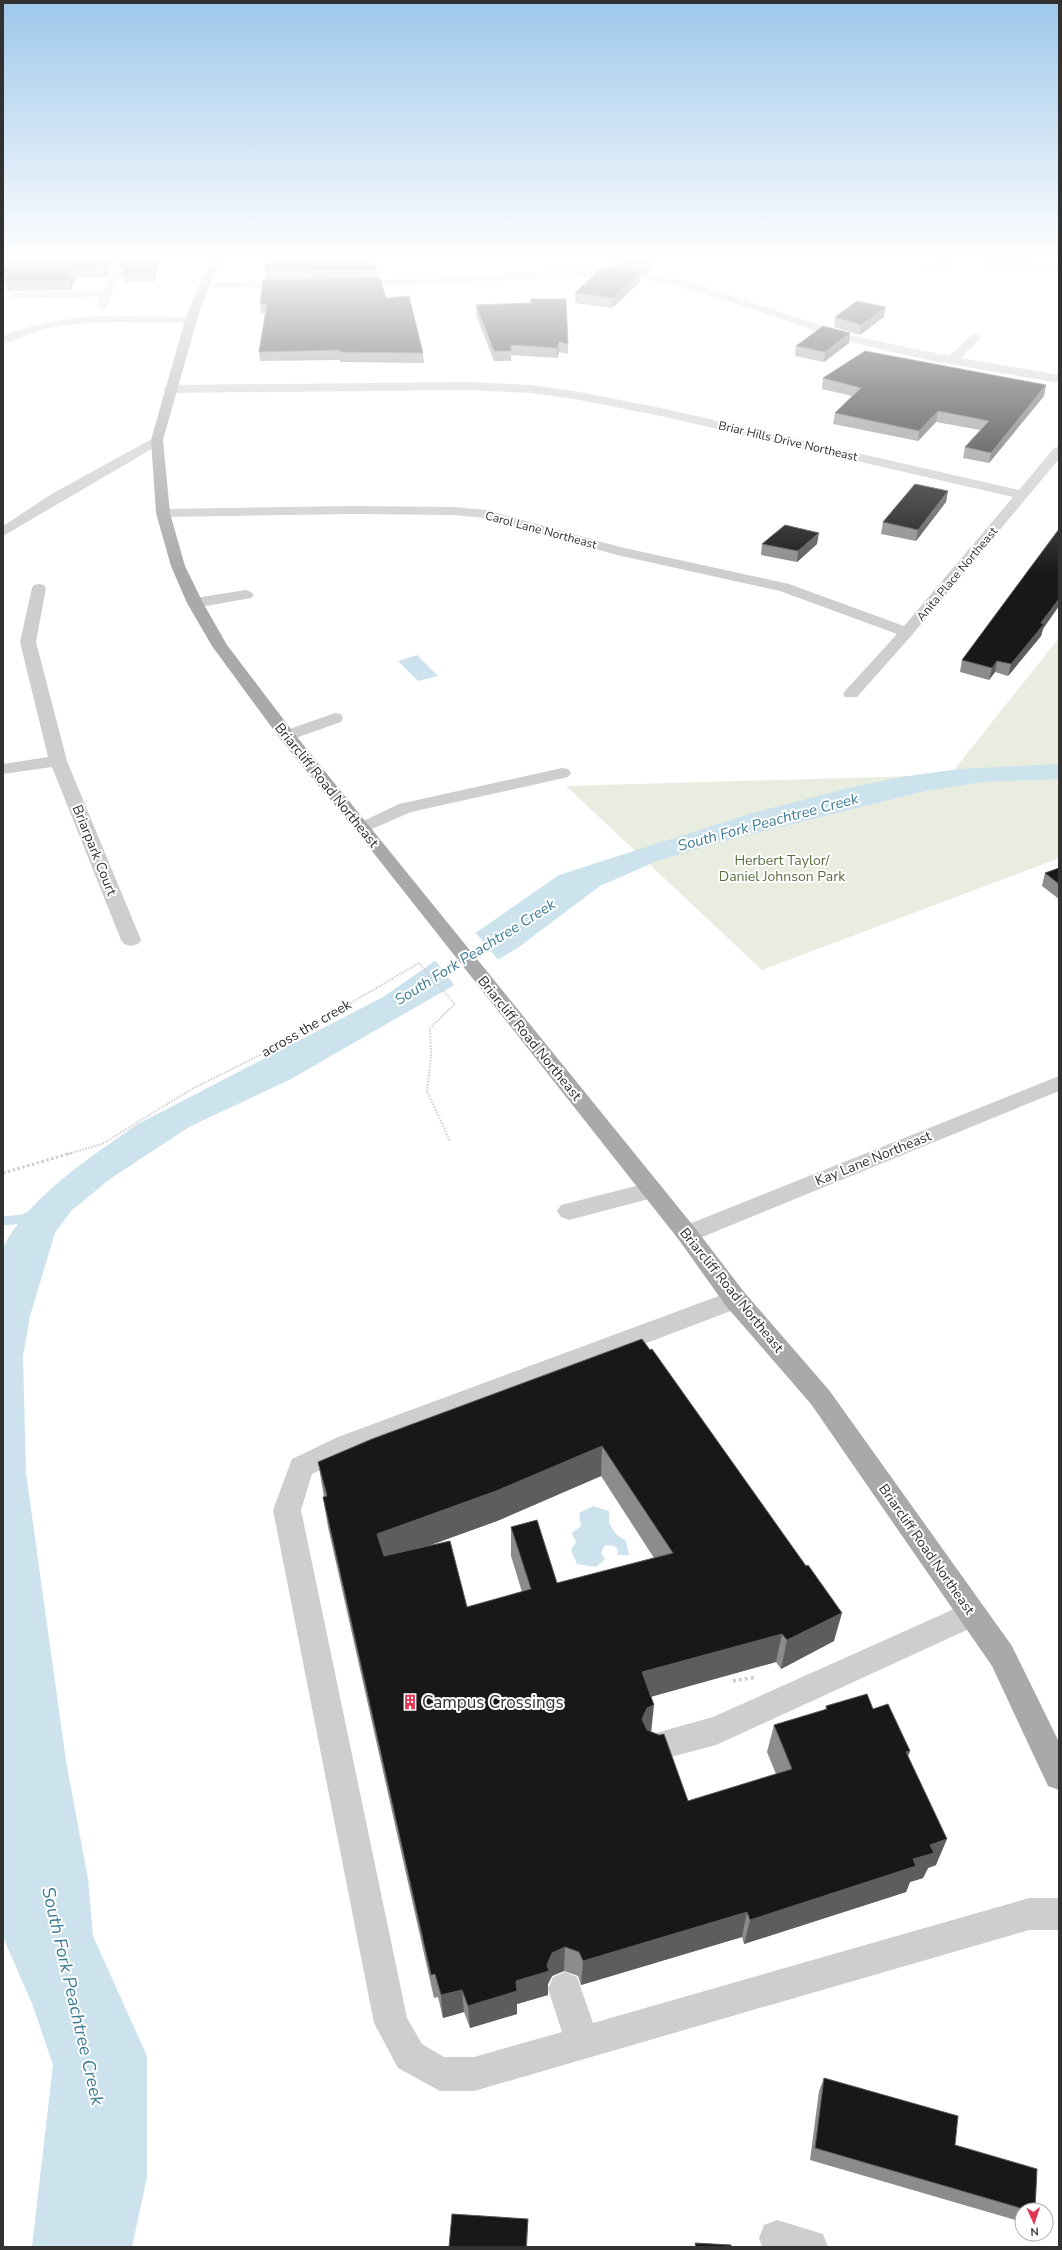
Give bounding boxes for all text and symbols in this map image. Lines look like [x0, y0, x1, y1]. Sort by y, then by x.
street label: Briar Hills Drive Northeast [717, 417, 860, 465]
street label: Carol Lane Northeast [484, 507, 599, 553]
street label: Anita Place Northeast [913, 523, 1002, 624]
street label: Briarcliff Road Northeast [270, 719, 383, 852]
water label: South Fork Peachtree Creek [675, 788, 861, 856]
street label: Briarpark Court [68, 802, 121, 898]
park label: Herbert Taylor/ Daniel Johnson Park [719, 851, 846, 886]
water label: South Fork Peachtree Creek [391, 894, 560, 1010]
street label: Briarcliff Road Northeast [473, 972, 586, 1105]
street label: across the creek [258, 994, 356, 1062]
street label: Kay Lane Northeast [812, 1126, 934, 1190]
street label: Briarcliff Road Northeast [675, 1224, 788, 1357]
street label: Briarcliff Road Northeast [874, 1480, 979, 1619]
place label: Campus Crossings [422, 1691, 564, 1714]
building icon: Campus Crossings [401, 1693, 419, 1711]
water label: South Fork Peachtree Creek [36, 1884, 110, 2109]
north arrow [1014, 2202, 1054, 2242]
text: N [1030, 2224, 1039, 2239]

